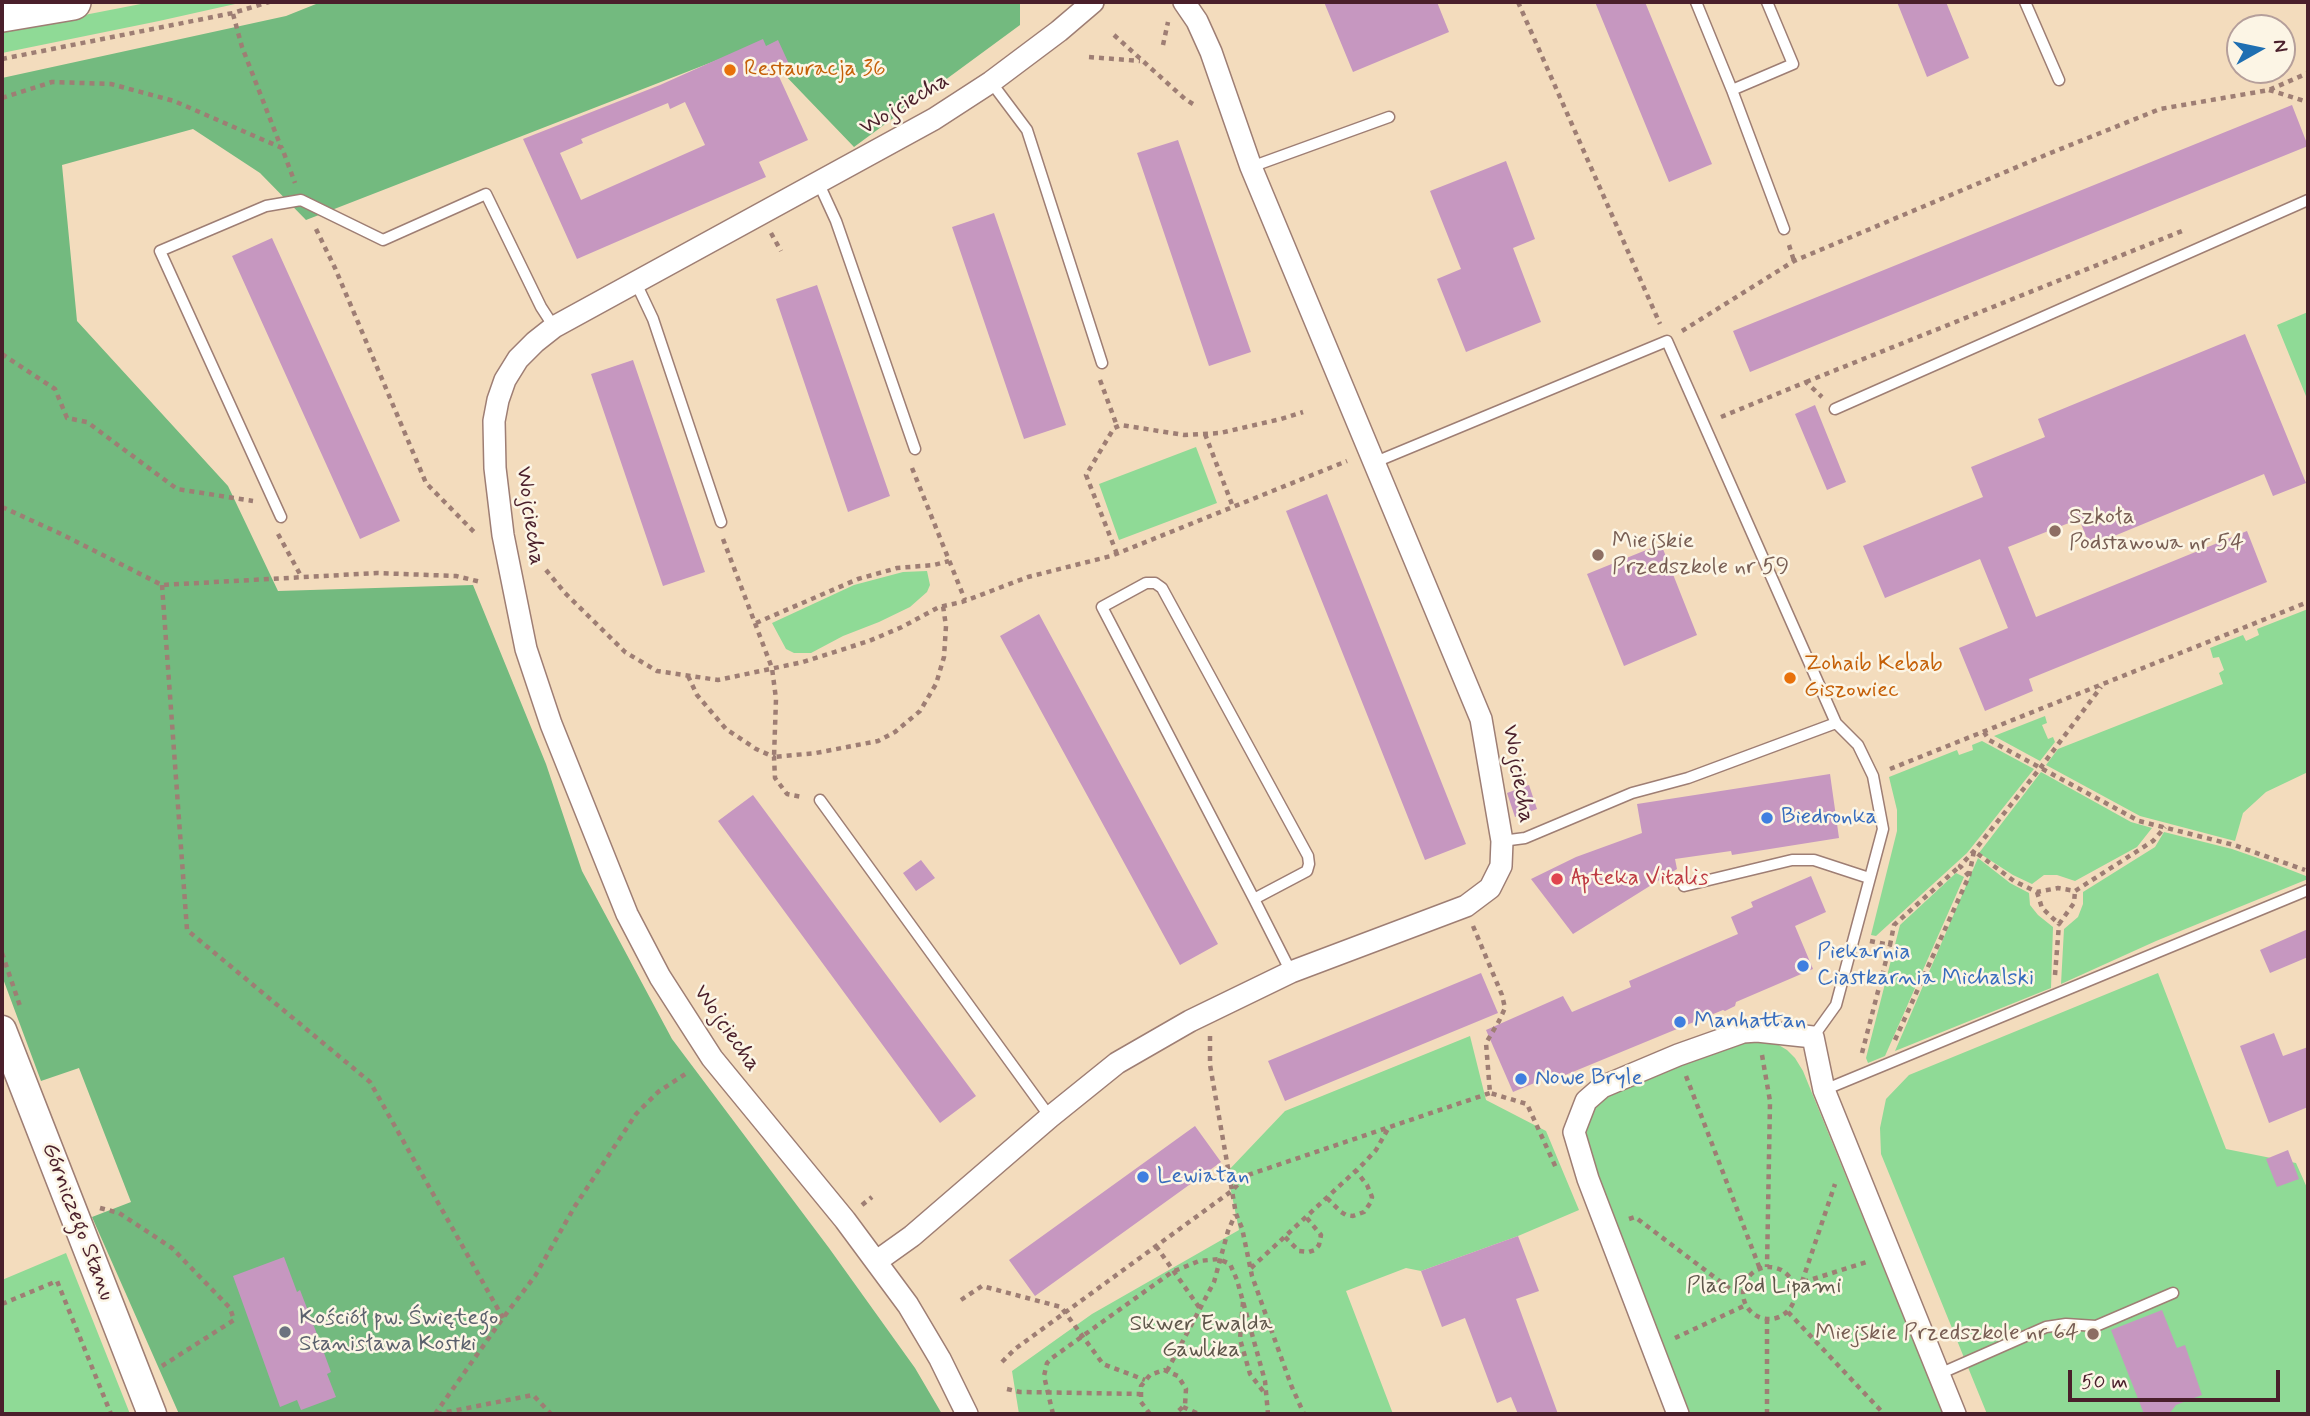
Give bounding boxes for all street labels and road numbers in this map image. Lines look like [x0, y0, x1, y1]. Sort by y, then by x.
street label: Wojciecha [855, 68, 955, 142]
street label: Wojciecha [508, 465, 550, 567]
street label: Wojciecha [1495, 723, 1539, 825]
street label: Wojciecha [686, 980, 766, 1078]
street label: Górniczego Stanu [34, 1139, 120, 1305]

